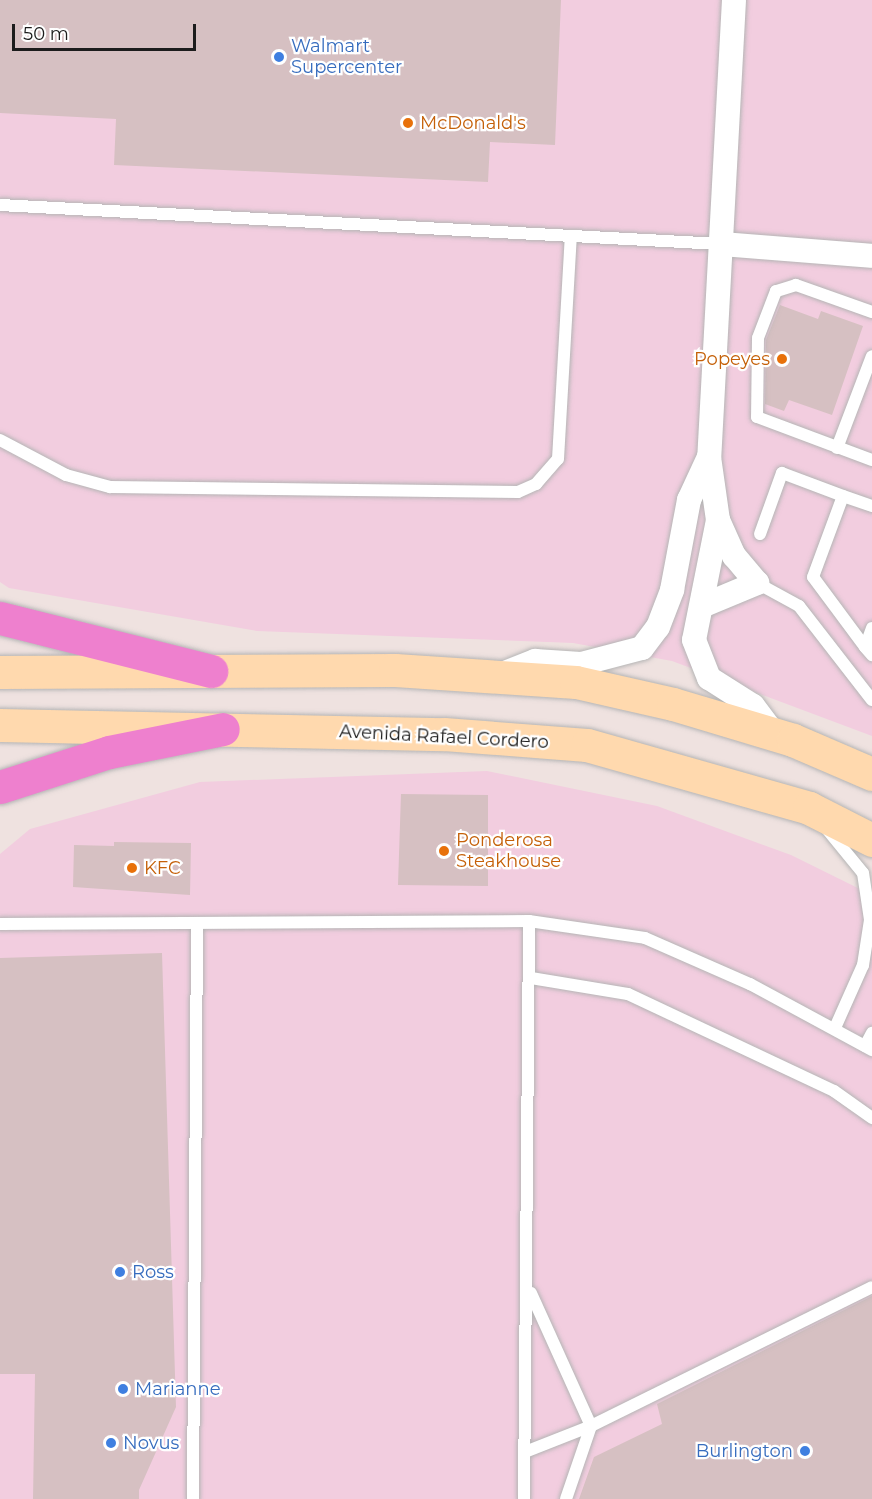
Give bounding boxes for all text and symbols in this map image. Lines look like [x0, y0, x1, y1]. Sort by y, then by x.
scale bar [15, 12, 200, 50]
text: 50 m [23, 23, 69, 45]
place label: Walmart Supercenter [291, 36, 402, 78]
marker: Walmart Supercenter [272, 50, 286, 64]
place label: McDonald's [420, 112, 526, 134]
marker: McDonald's [401, 116, 415, 130]
place label: Popeyes [694, 348, 770, 370]
marker: Popeyes [775, 352, 789, 366]
street label: Avenida Rafael Cordero [339, 721, 549, 753]
place label: Ponderosa Steakhouse [456, 830, 561, 872]
marker: Ponderosa Steakhouse [437, 844, 451, 858]
place label: KFC [144, 857, 181, 879]
marker: KFC [125, 861, 139, 875]
place label: Ross [132, 1261, 174, 1283]
marker: Ross [113, 1265, 127, 1279]
place label: Marianne [135, 1378, 221, 1400]
marker: Marianne [116, 1382, 130, 1396]
place label: Novus [123, 1432, 179, 1454]
marker: Novus [104, 1436, 118, 1450]
place label: Burlington [696, 1440, 793, 1462]
marker: Burlington [798, 1444, 812, 1458]

